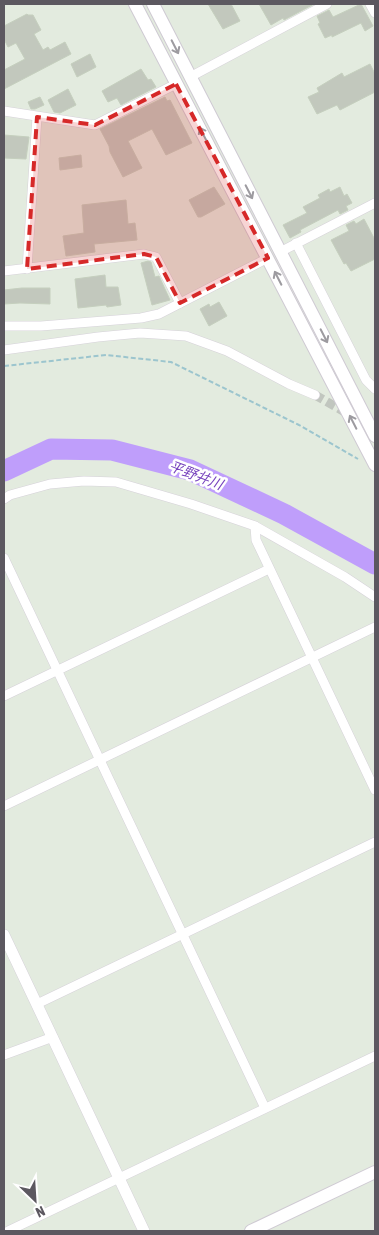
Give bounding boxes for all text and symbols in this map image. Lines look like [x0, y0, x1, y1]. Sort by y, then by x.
one-way arrow [170, 40, 180, 55]
one-way arrow [198, 127, 207, 142]
one-way arrow [245, 184, 254, 199]
one-way arrow [273, 271, 282, 286]
one-way arrow [319, 329, 329, 344]
one-way arrow [348, 415, 357, 430]
water label: 平野井川 [167, 457, 227, 493]
north arrow [10, 1175, 60, 1225]
text: N [33, 1203, 48, 1221]

